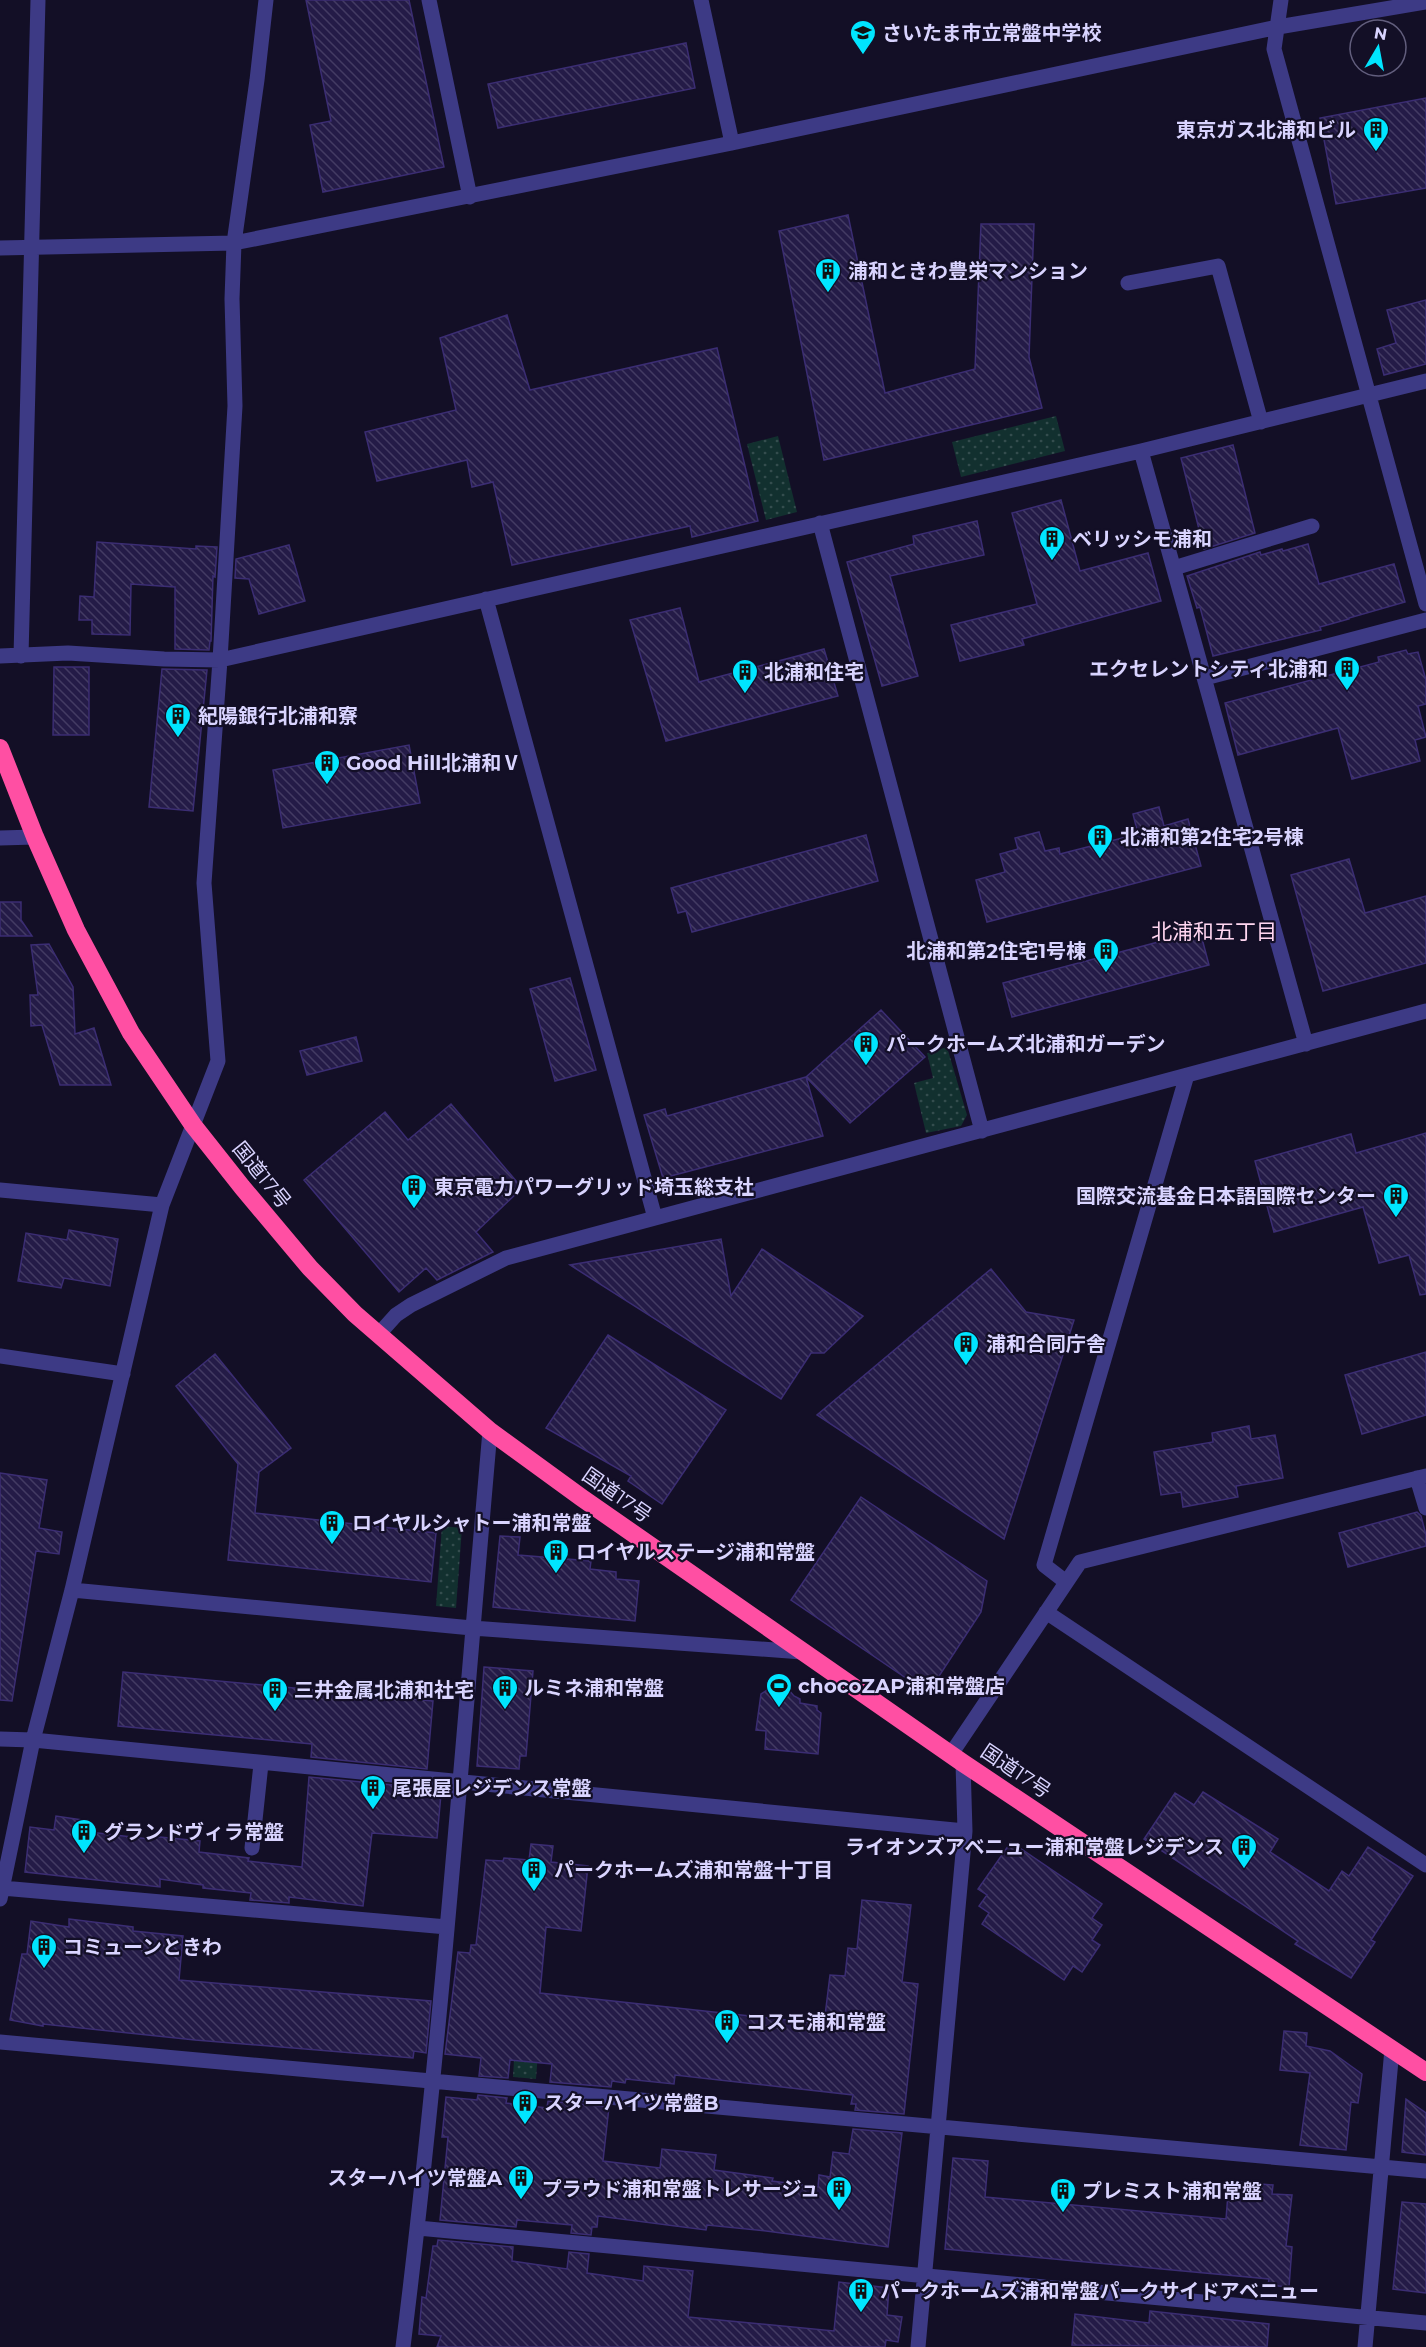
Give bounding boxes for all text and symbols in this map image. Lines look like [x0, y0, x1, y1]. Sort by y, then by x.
school or university icon: さいたま市立常盤中学校 [848, 18, 878, 56]
north arrow [1348, 18, 1408, 78]
place label: さいたま市立常盤中学校 [882, 21, 1101, 45]
text: N [1372, 23, 1389, 44]
building icon: 東京ガス北浦和ビル [1361, 115, 1391, 153]
place label: 東京ガス北浦和ビル [1176, 118, 1356, 142]
building icon: 浦和ときわ豊栄マンション [813, 256, 843, 294]
place label: 浦和ときわ豊栄マンション [848, 259, 1088, 283]
building icon: ベリッシモ浦和 [1037, 524, 1067, 562]
place label: ベリッシモ浦和 [1072, 527, 1212, 551]
building icon: エクセレントシティ北浦和 [1332, 654, 1362, 692]
building icon: 北浦和住宅 [730, 657, 760, 695]
place label: エクセレントシティ北浦和 [1089, 657, 1328, 681]
place label: 北浦和住宅 [764, 660, 864, 684]
building icon: 紀陽銀行北浦和寮 [163, 701, 193, 739]
place label: 紀陽銀行北浦和寮 [198, 704, 358, 728]
building icon: Good Hill北浦和Ⅴ [312, 748, 342, 786]
place label: Good Hill北浦和Ⅴ [346, 751, 521, 775]
building icon: 北浦和第2住宅2号棟 [1085, 822, 1115, 860]
place label: 北浦和第2住宅2号棟 [1120, 825, 1304, 849]
district label: 北浦和五丁目 [1151, 919, 1277, 944]
building icon: 北浦和第2住宅1号棟 [1091, 936, 1121, 974]
place label: 北浦和第2住宅1号棟 [906, 939, 1086, 963]
building icon: パークホームズ北浦和ガーデン [851, 1029, 881, 1067]
place label: パークホームズ北浦和ガーデン [886, 1032, 1165, 1056]
street label: 国道17号 [228, 1137, 296, 1213]
building icon: 東京電力パワーグリッド埼玉総支社 [399, 1172, 429, 1210]
place label: 東京電力パワーグリッド埼玉総支社 [434, 1175, 754, 1199]
building icon: 国際交流基金日本語国際センター [1381, 1181, 1411, 1219]
place label: 国際交流基金日本語国際センター [1076, 1184, 1376, 1208]
building icon: 浦和合同庁舎 [951, 1329, 981, 1367]
place label: 浦和合同庁舎 [986, 1332, 1106, 1356]
street label: 国道17号 [578, 1463, 656, 1527]
building icon: ロイヤルシャトー浦和常盤 [317, 1508, 347, 1546]
place label: ロイヤルシャトー浦和常盤 [352, 1511, 591, 1535]
building icon: ロイヤルステージ浦和常盤 [541, 1537, 571, 1575]
place label: ロイヤルステージ浦和常盤 [576, 1540, 815, 1564]
sports icon: chocoZAP浦和常盤店 [764, 1671, 794, 1709]
building icon: ルミネ浦和常盤 [490, 1673, 520, 1711]
place label: chocoZAP浦和常盤店 [798, 1674, 1005, 1698]
building icon: 三井金属北浦和社宅 [260, 1675, 290, 1713]
place label: ルミネ浦和常盤 [524, 1676, 664, 1700]
place label: 三井金属北浦和社宅 [294, 1678, 474, 1702]
street label: 国道17号 [977, 1739, 1055, 1803]
building icon: 尾張屋レジデンス常盤 [358, 1773, 388, 1811]
place label: 尾張屋レジデンス常盤 [392, 1776, 592, 1800]
building icon: グランドヴィラ常盤 [69, 1817, 99, 1855]
place label: グランドヴィラ常盤 [104, 1820, 284, 1844]
building icon: ライオンズアベニュー浦和常盤レジデンス [1229, 1832, 1259, 1870]
place label: ライオンズアベニュー浦和常盤レジデンス [845, 1835, 1224, 1859]
building icon: パークホームズ浦和常盤十丁目 [519, 1855, 549, 1893]
place label: パークホームズ浦和常盤十丁目 [554, 1858, 833, 1882]
building icon: コミューンときわ [29, 1932, 59, 1970]
place label: コミューンときわ [63, 1935, 222, 1959]
building icon: コスモ浦和常盤 [712, 2007, 742, 2045]
place label: コスモ浦和常盤 [746, 2010, 886, 2034]
building icon: スターハイツ常盤B [510, 2088, 540, 2126]
place label: スターハイツ常盤B [544, 2091, 719, 2115]
building icon: スターハイツ常盤A [506, 2163, 536, 2201]
place label: スターハイツ常盤A [327, 2166, 503, 2190]
building icon: プラウド浦和常盤トレサージュ [824, 2174, 854, 2212]
building icon: プレミスト浦和常盤 [1048, 2176, 1078, 2214]
place label: プラウド浦和常盤トレサージュ [542, 2177, 820, 2201]
place label: プレミスト浦和常盤 [1082, 2179, 1262, 2203]
building icon: パークホームズ浦和常盤パークサイドアベニュー [846, 2276, 876, 2314]
place label: パークホームズ浦和常盤パークサイドアベニュー [880, 2279, 1319, 2303]

